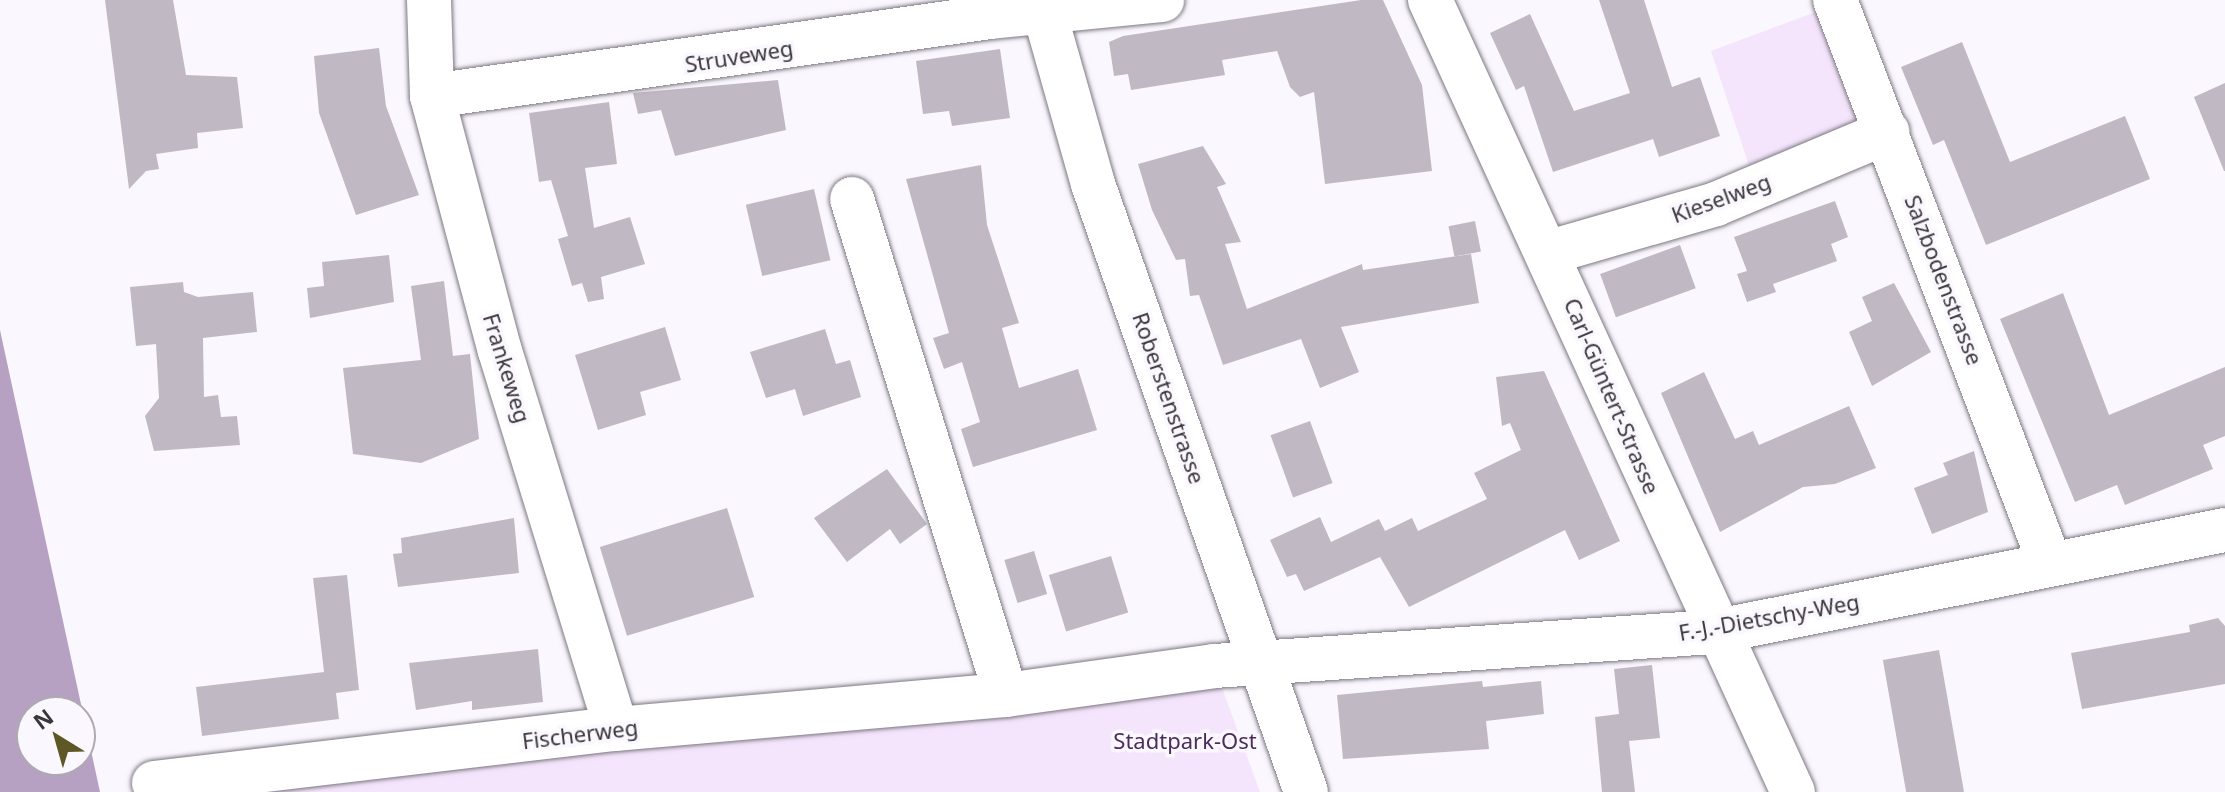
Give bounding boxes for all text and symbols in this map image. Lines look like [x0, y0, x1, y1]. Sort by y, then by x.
street label: Struveweg [683, 34, 795, 78]
street label: Kieselweg [1668, 168, 1774, 228]
street label: Salzbodenstrasse [1899, 191, 1989, 369]
street label: Carl-Güntert-Strasse [1559, 294, 1665, 498]
street label: Roberstenstrasse [1127, 309, 1211, 487]
street label: Frankeweg [478, 310, 536, 426]
street label: F.-J.-Dietschy-Weg [1677, 588, 1861, 646]
north arrow [16, 696, 96, 776]
text: N [27, 701, 59, 736]
street label: Fischerweg [521, 714, 639, 754]
park label: Stadtpark-Ost [1113, 728, 1257, 754]

